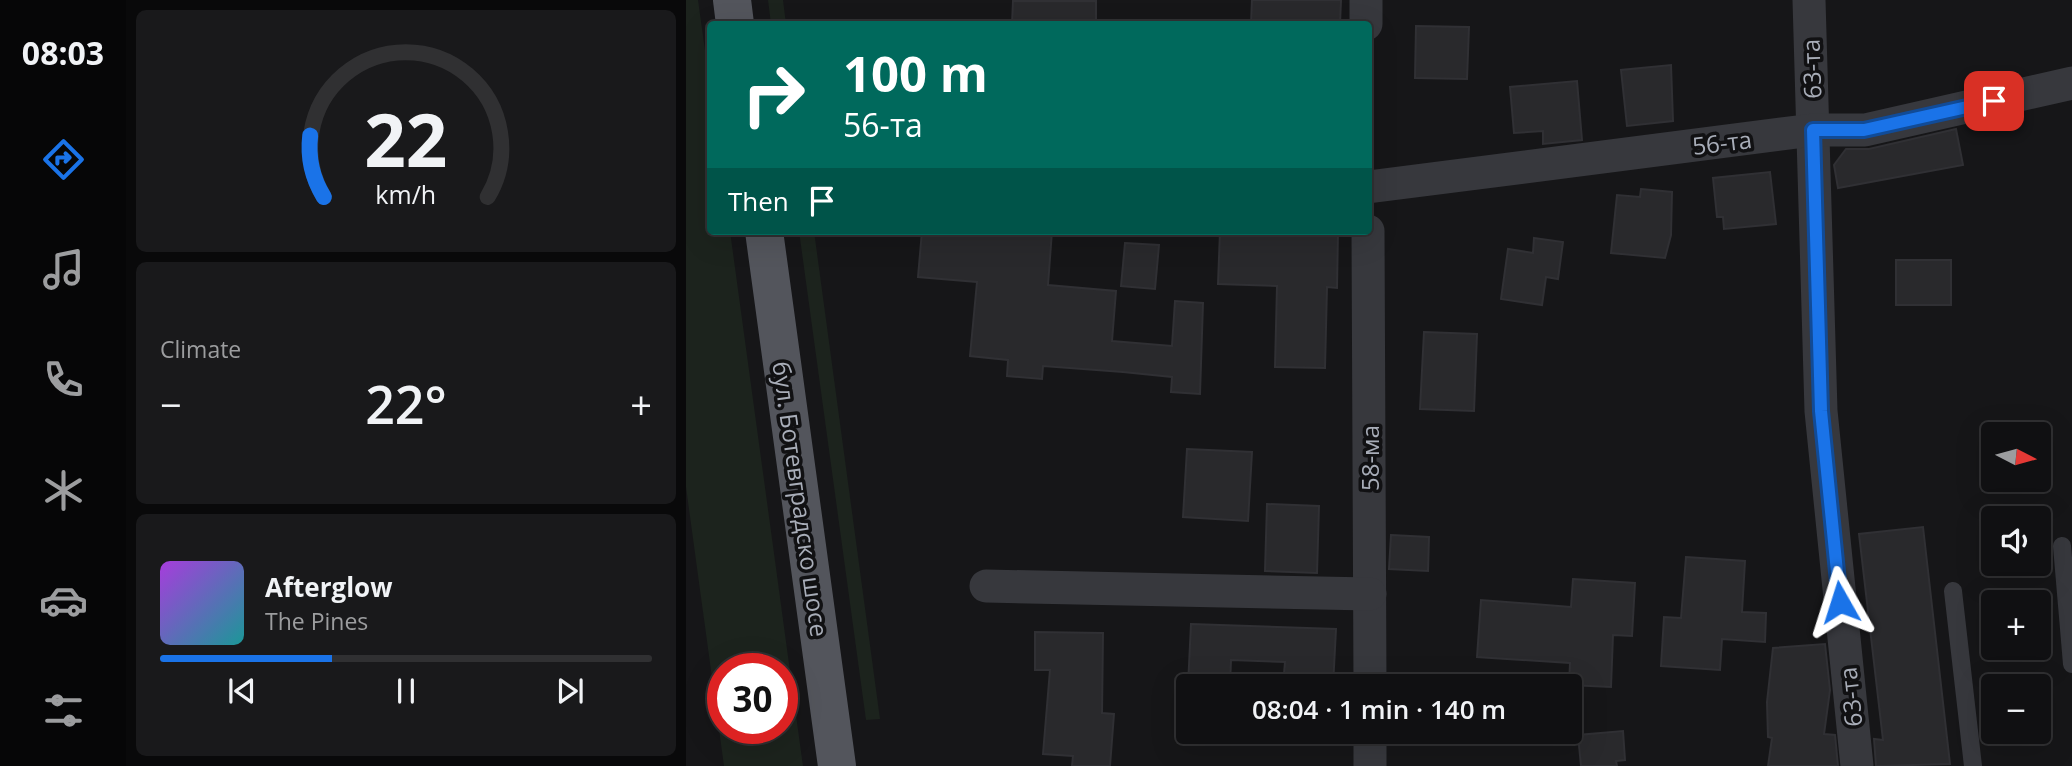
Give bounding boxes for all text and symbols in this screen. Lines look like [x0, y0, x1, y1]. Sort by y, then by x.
text: 08:03 [22, 31, 104, 74]
street label: 63-та [1793, 39, 1829, 99]
text: 100 m [843, 40, 988, 106]
icon: right [728, 49, 819, 140]
pin [1964, 71, 2024, 131]
icon: arrive [1975, 82, 2013, 120]
text: 22 [364, 89, 448, 188]
text: 56-та [843, 103, 923, 146]
street label: 56-та [1690, 122, 1754, 162]
icon: directions [39, 135, 88, 184]
text: km/h [376, 177, 436, 211]
icon: arrive [803, 182, 841, 220]
text: Then [728, 183, 789, 219]
icon: music [39, 245, 88, 294]
text: Climate [160, 333, 241, 365]
icon: phone [39, 355, 88, 404]
street label: бул. Ботевградско шосе [765, 359, 837, 639]
text: 22° [365, 368, 447, 439]
text: − [160, 378, 182, 430]
text: + [630, 378, 652, 430]
north arrow [1981, 422, 2051, 492]
map controls [1981, 422, 2051, 744]
street label: 58-ма [1353, 425, 1386, 491]
icon: climate [39, 466, 88, 515]
button: sound [1981, 506, 2051, 576]
position arrow [1803, 565, 1877, 639]
text: Afterglow [265, 569, 392, 605]
icon: car [39, 576, 88, 625]
button: + [1981, 590, 2051, 660]
text: The Pines [265, 605, 368, 637]
speed limit sign: 30 [707, 653, 798, 744]
street label: 63-та [1830, 666, 1870, 728]
icon: previous [223, 672, 261, 710]
icon: pause [387, 672, 425, 710]
icon: next [551, 672, 589, 710]
button: − [1981, 674, 2051, 744]
icon: filters [39, 686, 88, 735]
text: 08:04 · 1 min · 140 m [1252, 691, 1506, 727]

